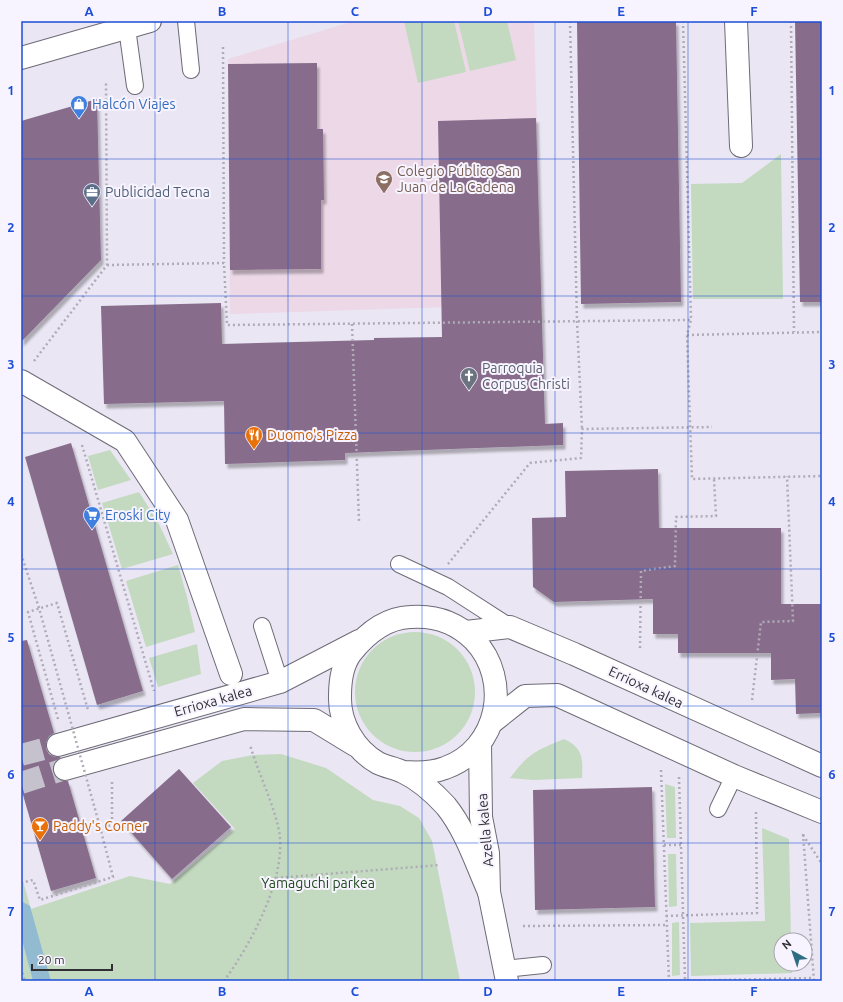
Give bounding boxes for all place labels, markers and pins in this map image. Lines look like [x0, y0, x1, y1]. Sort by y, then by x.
shop icon: Halcón Viajes [69, 94, 89, 119]
place label: Halcón Viajes [92, 96, 176, 112]
place label: Colegio Público San Juan de La Cadena [397, 163, 520, 195]
school or university icon: Colegio Público San Juan de La Cadena [374, 169, 394, 194]
office icon: Publicidad Tecna [82, 182, 102, 207]
place label: Publicidad Tecna [105, 184, 210, 200]
place label: Parroquia Corpus Christi [482, 360, 570, 392]
church icon: Parroquia Corpus Christi [459, 366, 479, 391]
restaurant icon: Duomo's Pizza [244, 425, 264, 450]
place label: Duomo's Pizza [267, 427, 358, 443]
supermarket icon: Eroski City [82, 505, 102, 530]
place label: Eroski City [105, 507, 171, 523]
bar icon: Paddy's Corner [30, 816, 50, 841]
place label: Paddy's Corner [53, 818, 148, 834]

